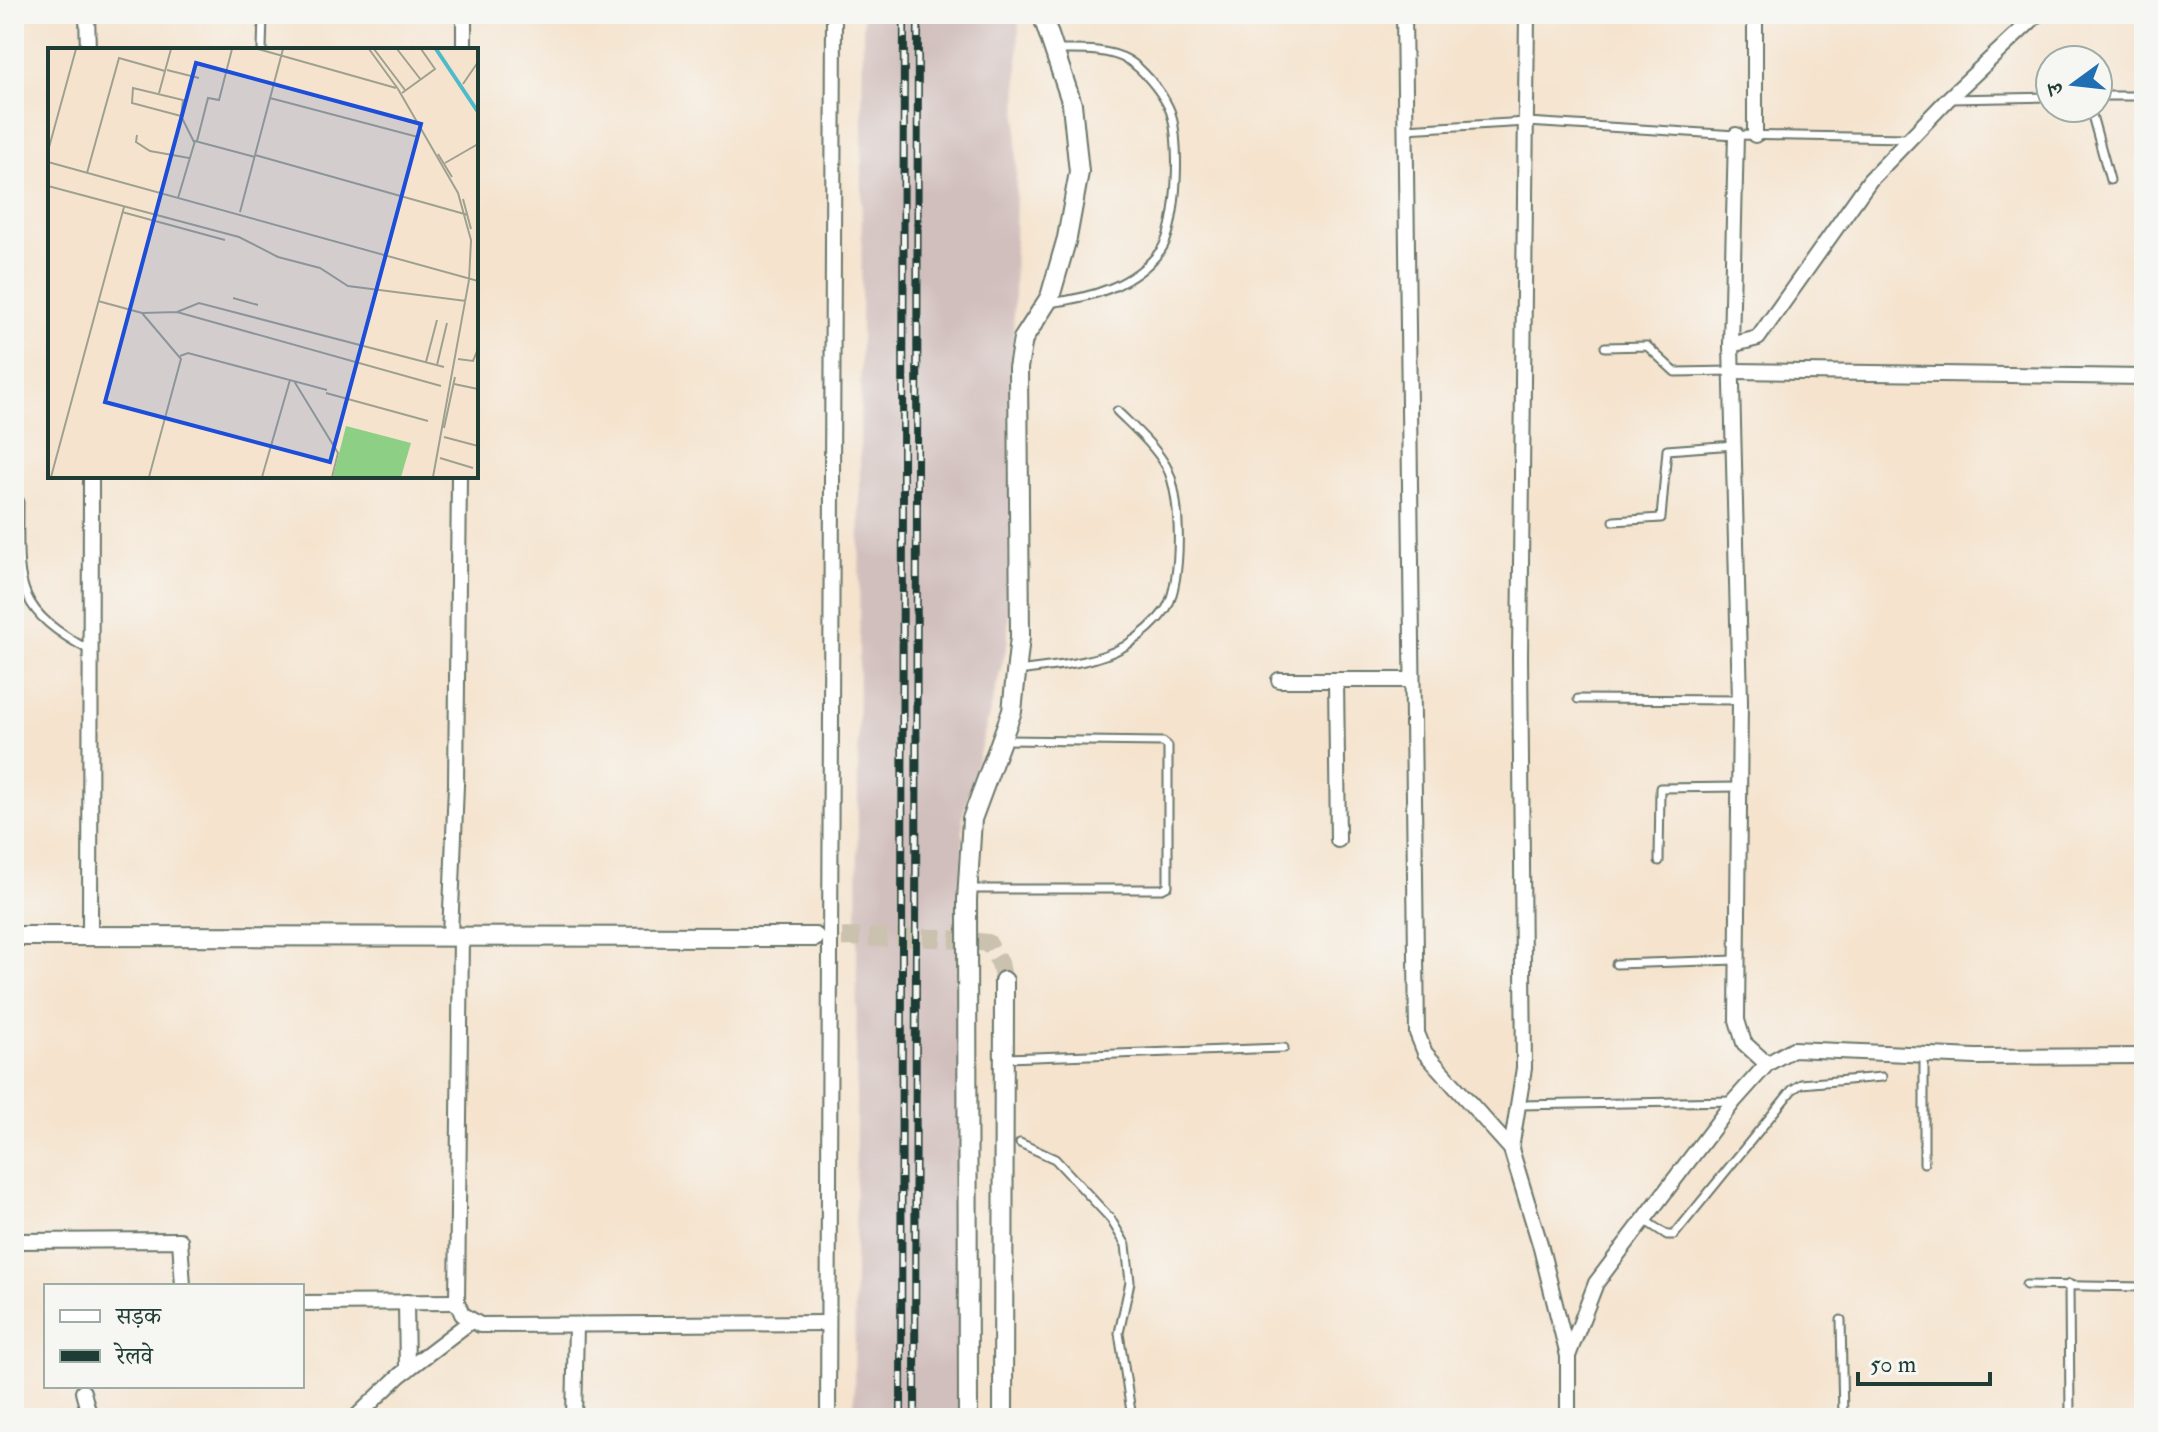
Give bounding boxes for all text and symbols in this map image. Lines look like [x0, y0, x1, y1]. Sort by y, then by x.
north arrow [2034, 44, 2114, 124]
inset map [48, 48, 478, 478]
text: उ [2040, 78, 2071, 100]
legend [44, 1284, 304, 1388]
text: सड़क [115, 1301, 163, 1332]
scale bar [1858, 1336, 1990, 1386]
text: रेलवे [113, 1341, 155, 1372]
text: 50 m [1870, 1349, 1917, 1380]

